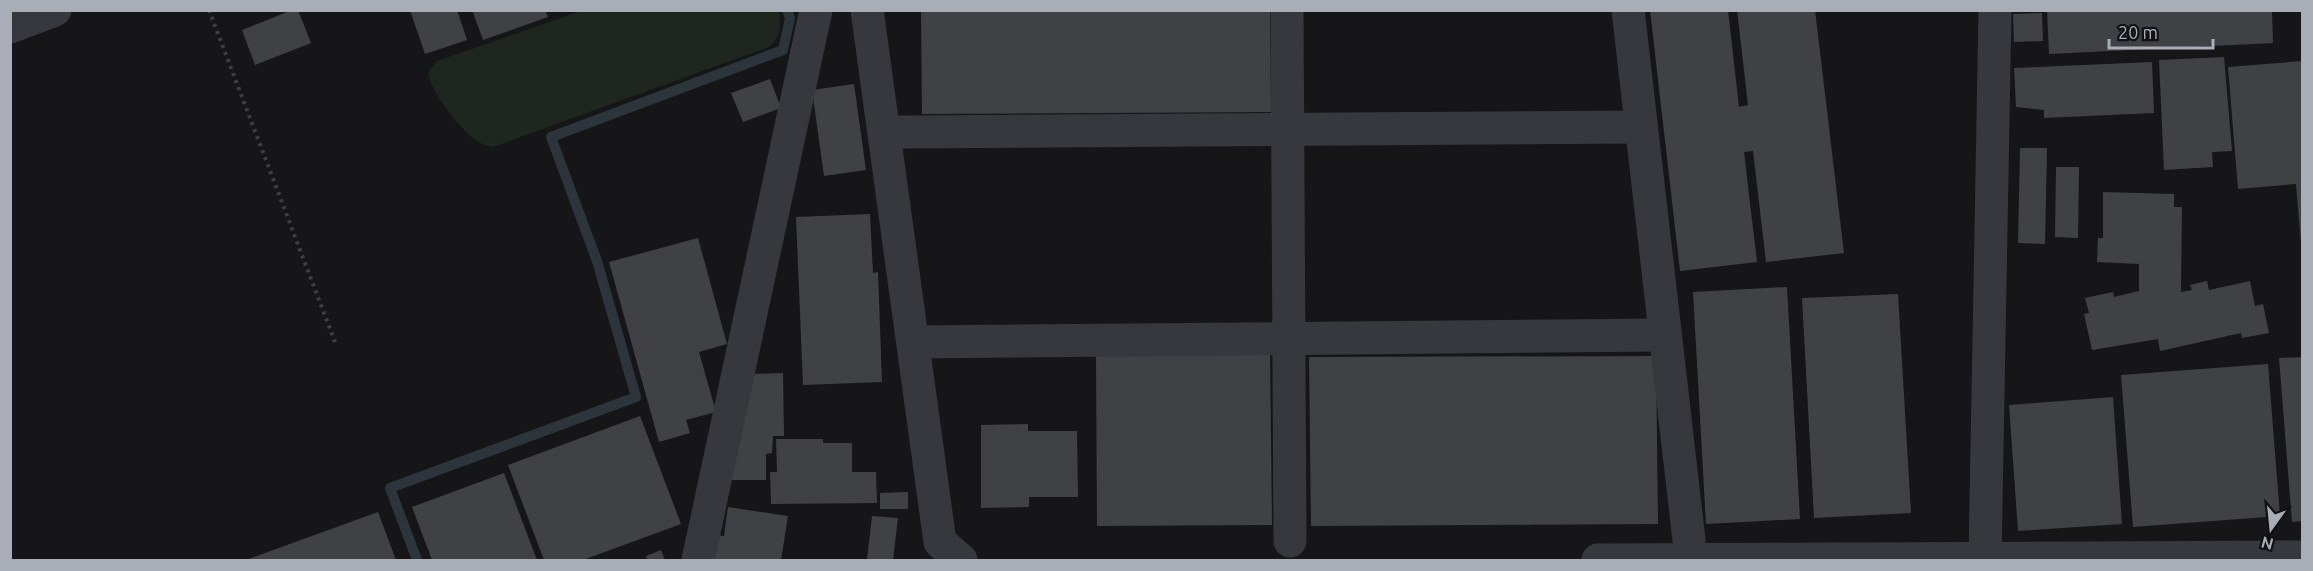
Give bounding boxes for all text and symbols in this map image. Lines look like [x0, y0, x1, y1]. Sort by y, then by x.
scale bar [2109, 12, 2212, 50]
text: 20 m [2118, 22, 2158, 42]
north arrow [2241, 499, 2301, 559]
text: N [2259, 533, 2275, 554]

